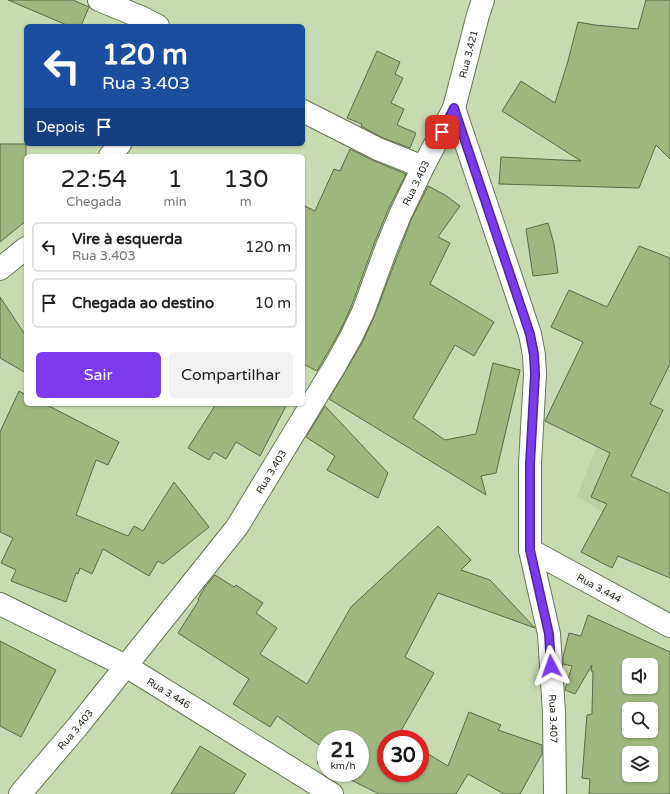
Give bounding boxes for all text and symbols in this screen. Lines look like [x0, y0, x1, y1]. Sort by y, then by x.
street label: Rua 3.421 [457, 29, 481, 79]
text: 120 m [102, 38, 188, 72]
icon: left [36, 40, 88, 92]
text: Rua 3.403 [102, 72, 190, 94]
pin [425, 115, 459, 149]
icon: arrive [93, 116, 115, 138]
text: Depois [36, 118, 85, 136]
icon: arrive [431, 121, 453, 143]
street label: Rua 3.403 [400, 158, 432, 208]
text: 22:54 [61, 165, 127, 194]
text: 1 [168, 165, 183, 194]
text: 130 [223, 165, 268, 194]
text: Chegada [66, 194, 121, 210]
text: min [164, 194, 187, 210]
text: m [240, 194, 252, 210]
text: Vire à esquerda [72, 230, 182, 248]
icon: left [38, 236, 60, 258]
text: 120 m [245, 238, 291, 256]
text: Rua 3.403 [72, 248, 136, 264]
icon: arrive [38, 292, 60, 314]
text: Chegada ao destino [72, 294, 214, 312]
text: 10 m [254, 294, 291, 312]
button: Sair [36, 352, 161, 398]
button: Compartilhar [169, 352, 293, 398]
street label: Rua 3.403 [254, 448, 289, 496]
street label: Rua 3.444 [575, 572, 623, 606]
position arrow [530, 645, 572, 687]
map controls [622, 658, 658, 782]
button: sound [622, 658, 658, 694]
street label: Rua 3.446 [144, 676, 192, 712]
street label: Rua 3.407 [546, 694, 559, 743]
button: search [622, 702, 658, 738]
street label: Rua 3.403 [55, 707, 96, 753]
speed limit sign: 30 [377, 730, 429, 782]
text: 21 [330, 739, 356, 763]
button: layers [622, 746, 658, 782]
text: km/h [330, 760, 356, 772]

